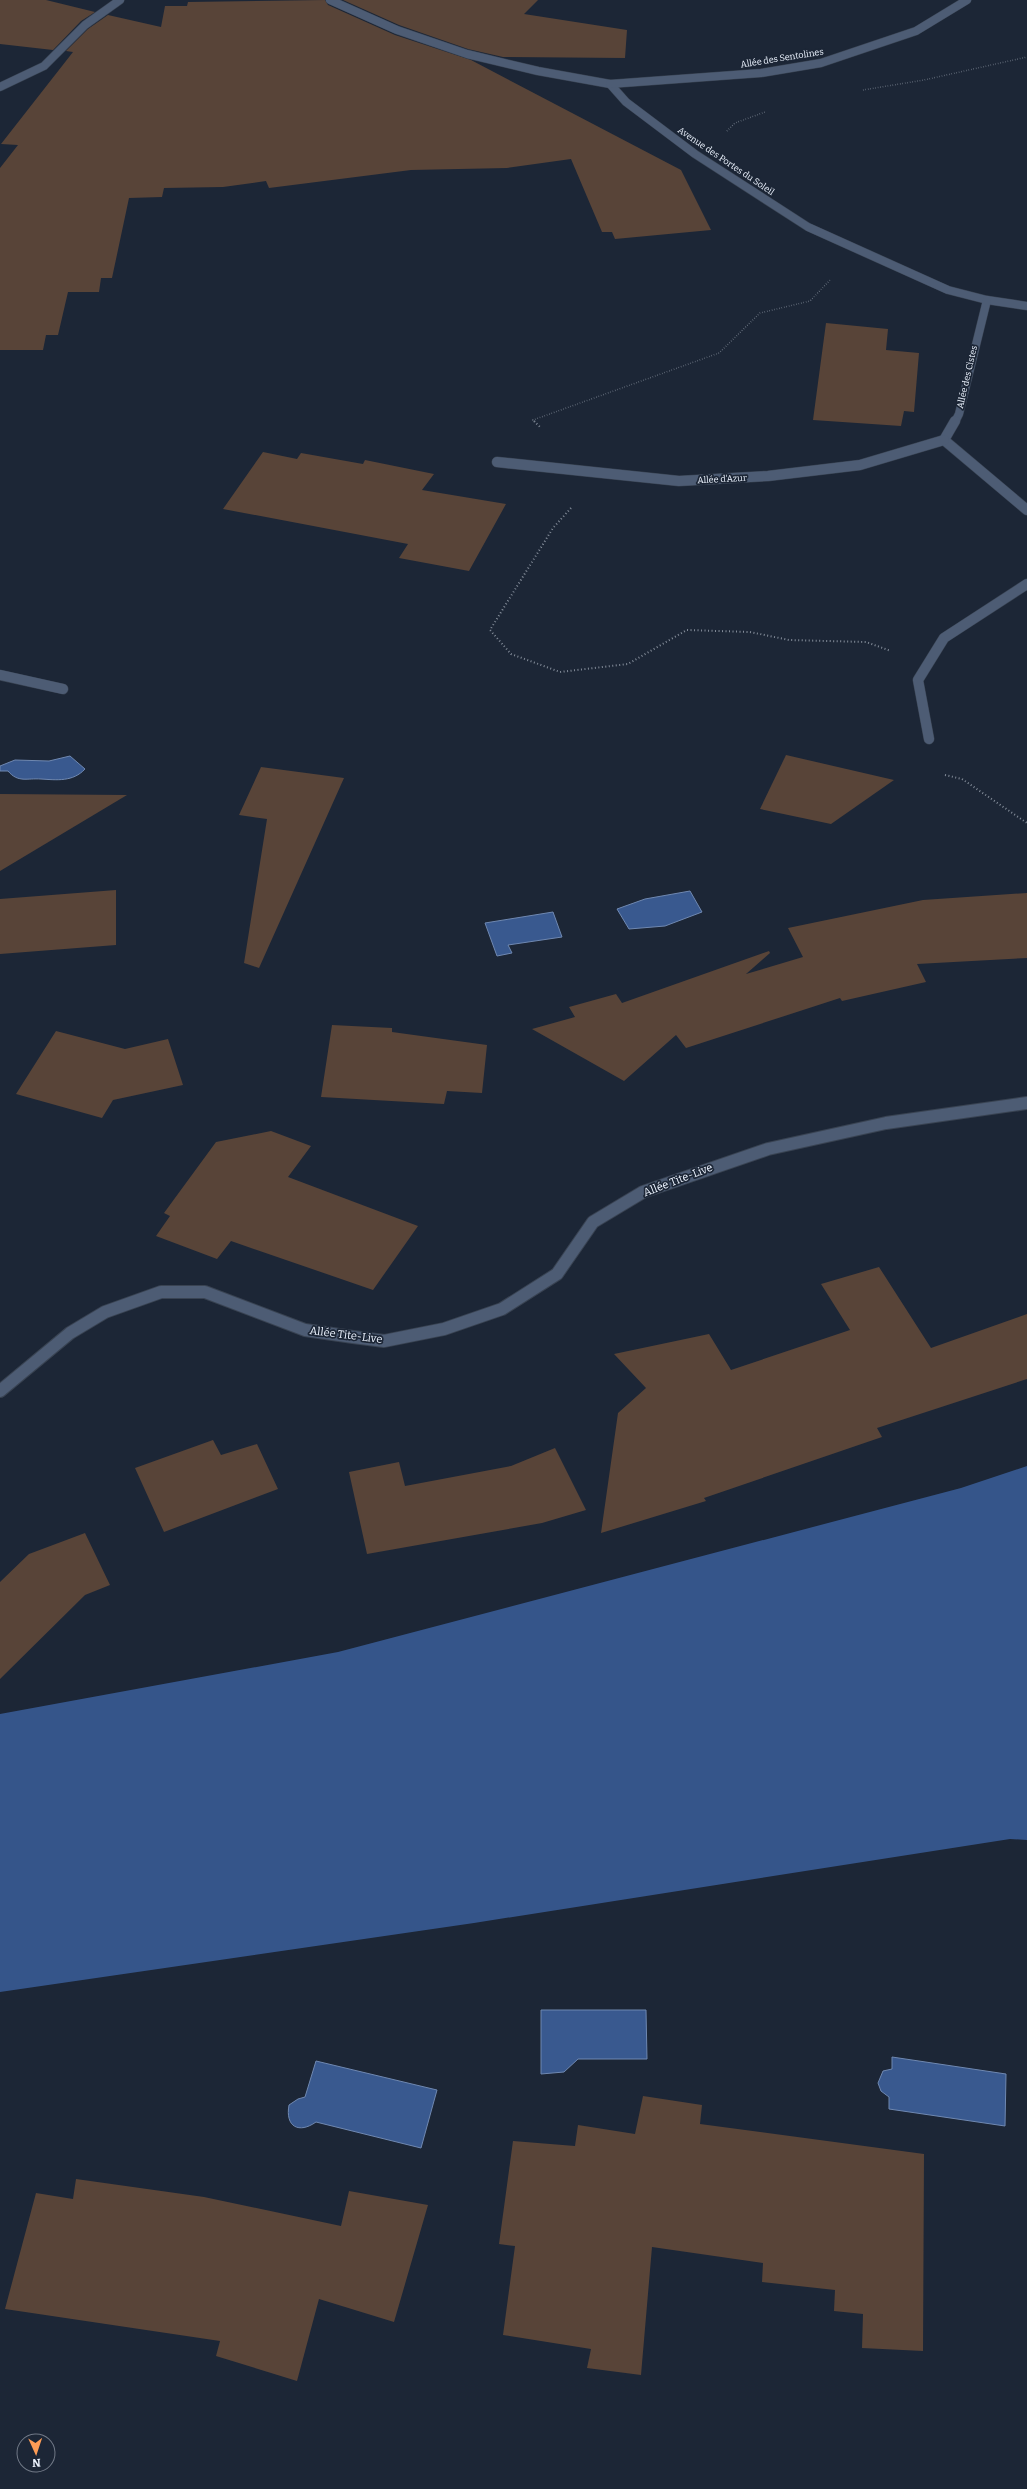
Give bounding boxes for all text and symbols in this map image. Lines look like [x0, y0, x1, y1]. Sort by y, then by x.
street label: Allée des Sentolines [740, 47, 824, 69]
street label: Avenue des Portes du Soleil [676, 125, 777, 197]
street label: Allée des Cistes [955, 345, 979, 409]
street label: Allée d'Azur [697, 473, 747, 485]
street label: Allée Tite-Live [642, 1161, 714, 1199]
street label: Allée Tite-Live [309, 1324, 383, 1346]
north arrow [16, 2433, 56, 2473]
text: N [31, 2456, 41, 2469]

